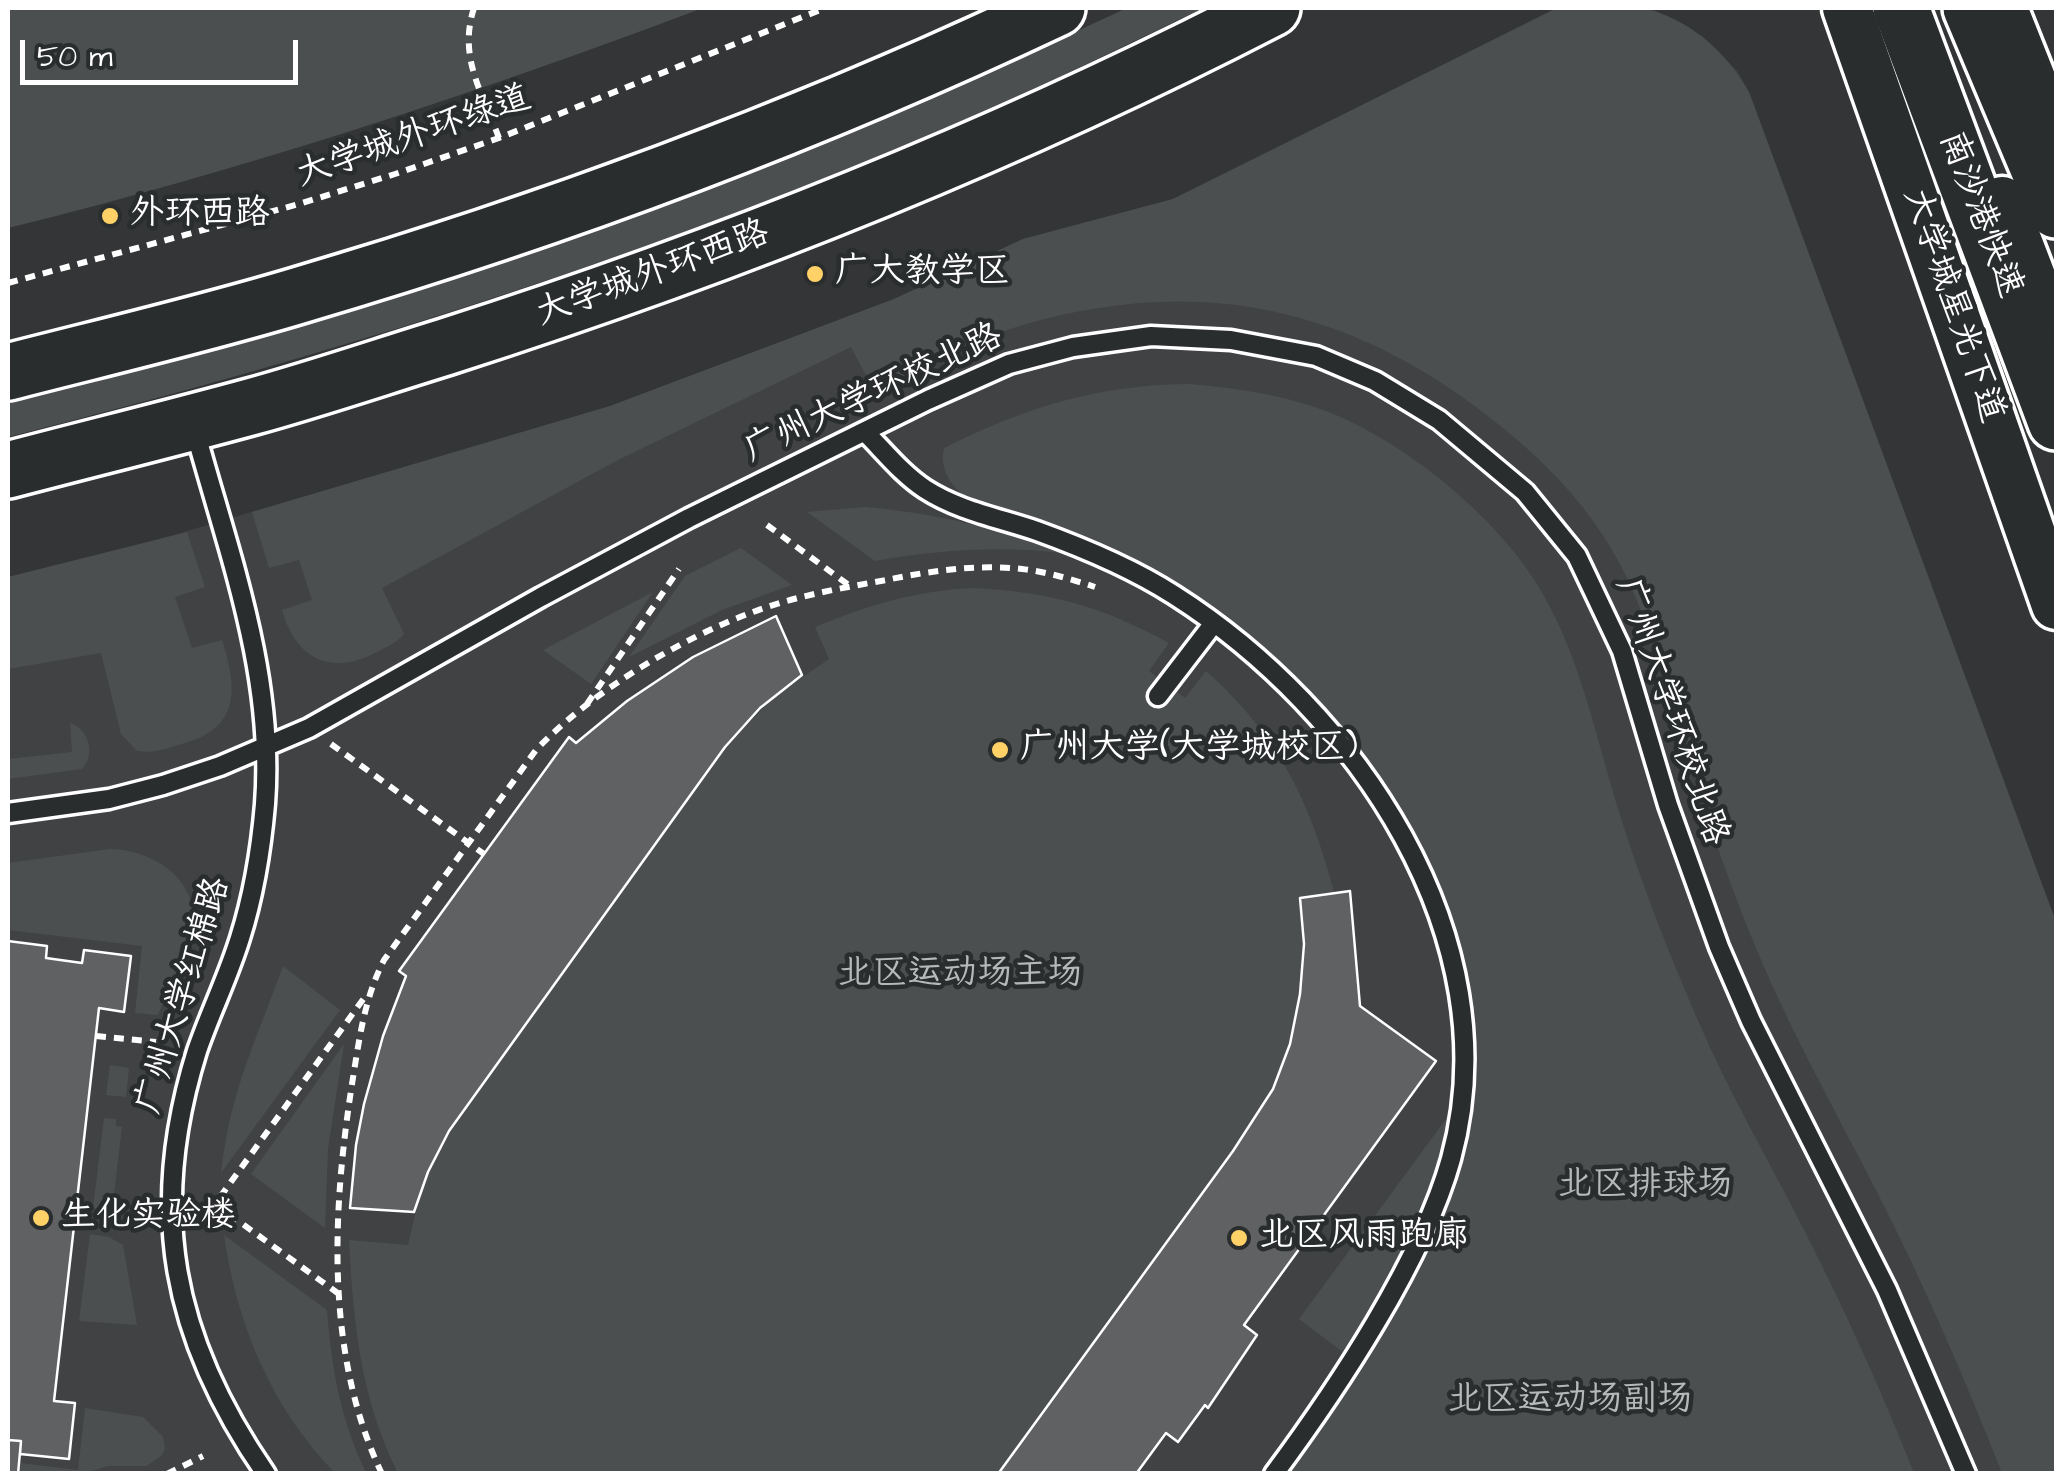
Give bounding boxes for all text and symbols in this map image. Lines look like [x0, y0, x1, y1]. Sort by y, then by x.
scale bar [25, 20, 302, 82]
text: 50 m [37, 36, 113, 78]
street label: 大学城外环绿道 [291, 78, 537, 198]
street label: 南沙港快速 [1928, 126, 2030, 304]
street label: 大学城星光下道 [1892, 183, 2012, 429]
place label: 外环西路 [130, 195, 270, 237]
marker: 外环西路 [99, 205, 121, 227]
street label: 大学城外环西路 [531, 213, 775, 337]
place label: 广大教学区 [835, 253, 1010, 295]
marker: 广大教学区 [804, 263, 826, 285]
street label: 广州大学环校北路 [738, 317, 1010, 473]
street label: 广州大学环校北路 [1605, 573, 1735, 851]
place label: 广州大学(大学城校区) [1020, 729, 1358, 771]
marker: 广州大学(大学城校区) [989, 739, 1011, 761]
street label: 广州大学红棉路 [129, 873, 241, 1119]
park label: 北区运动场主场 [838, 955, 1082, 997]
park label: 北区排球场 [1558, 1166, 1732, 1208]
place label: 生化实验楼 [61, 1197, 236, 1239]
marker: 生化实验楼 [30, 1207, 52, 1229]
place label: 北区风雨跑廊 [1259, 1217, 1469, 1259]
marker: 北区风雨跑廊 [1228, 1227, 1250, 1249]
park label: 北区运动场副场 [1448, 1381, 1692, 1423]

